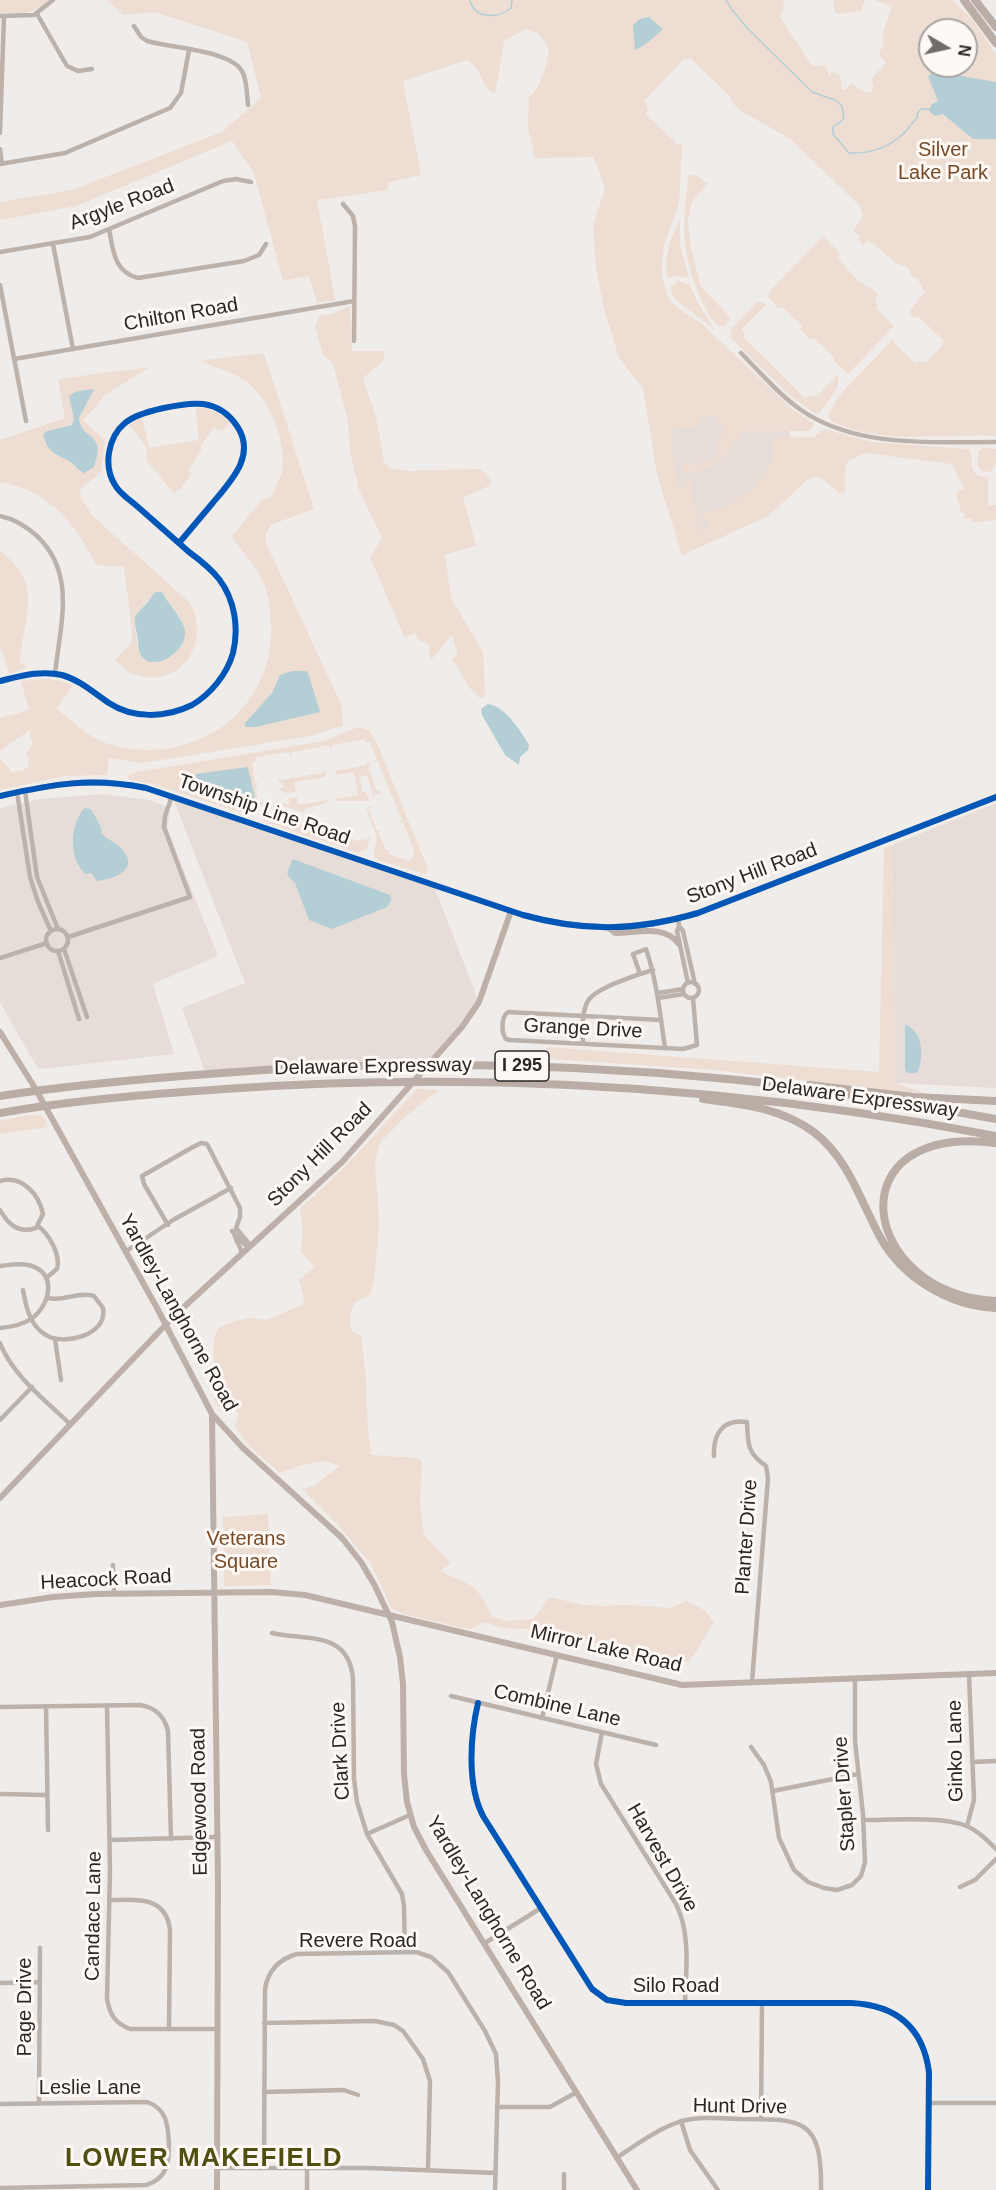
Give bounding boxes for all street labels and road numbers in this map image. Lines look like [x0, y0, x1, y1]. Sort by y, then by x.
street label: Argyle Road [66, 174, 178, 236]
street label: Chilton Road [122, 293, 240, 337]
street label: Township Line Road [175, 769, 353, 851]
street label: Stony Hill Road [683, 838, 821, 910]
street label: Grange Drive [523, 1014, 643, 1044]
road number: I 295 [495, 1051, 549, 1081]
street label: Delaware Expressway [274, 1053, 472, 1081]
street label: Delaware Expressway [760, 1072, 960, 1124]
street label: Stony Hill Road [263, 1098, 377, 1212]
street label: Yardley-Langhorne Road [114, 1210, 242, 1416]
street label: Planter Drive [731, 1479, 763, 1595]
street label: Heacock Road [40, 1565, 172, 1595]
street label: Mirror Lake Road [528, 1620, 684, 1678]
street label: Combine Lane [491, 1680, 623, 1732]
street label: Ginko Lane [943, 1700, 969, 1802]
street label: Clark Drive [326, 1701, 356, 1801]
street label: Edgewood Road [187, 1728, 213, 1876]
street label: Stapler Drive [829, 1736, 861, 1852]
street label: Harvest Drive [621, 1800, 703, 1916]
street label: Yardley-Langhorne Road [421, 1812, 555, 2014]
street label: Candace Lane [81, 1851, 107, 1981]
street label: Revere Road [299, 1929, 417, 1953]
street label: Page Drive [13, 1958, 37, 2056]
street label: Silo Road [633, 1974, 719, 1998]
street label: Leslie Lane [39, 2076, 141, 2100]
street label: Hunt Drive [693, 2094, 787, 2120]

